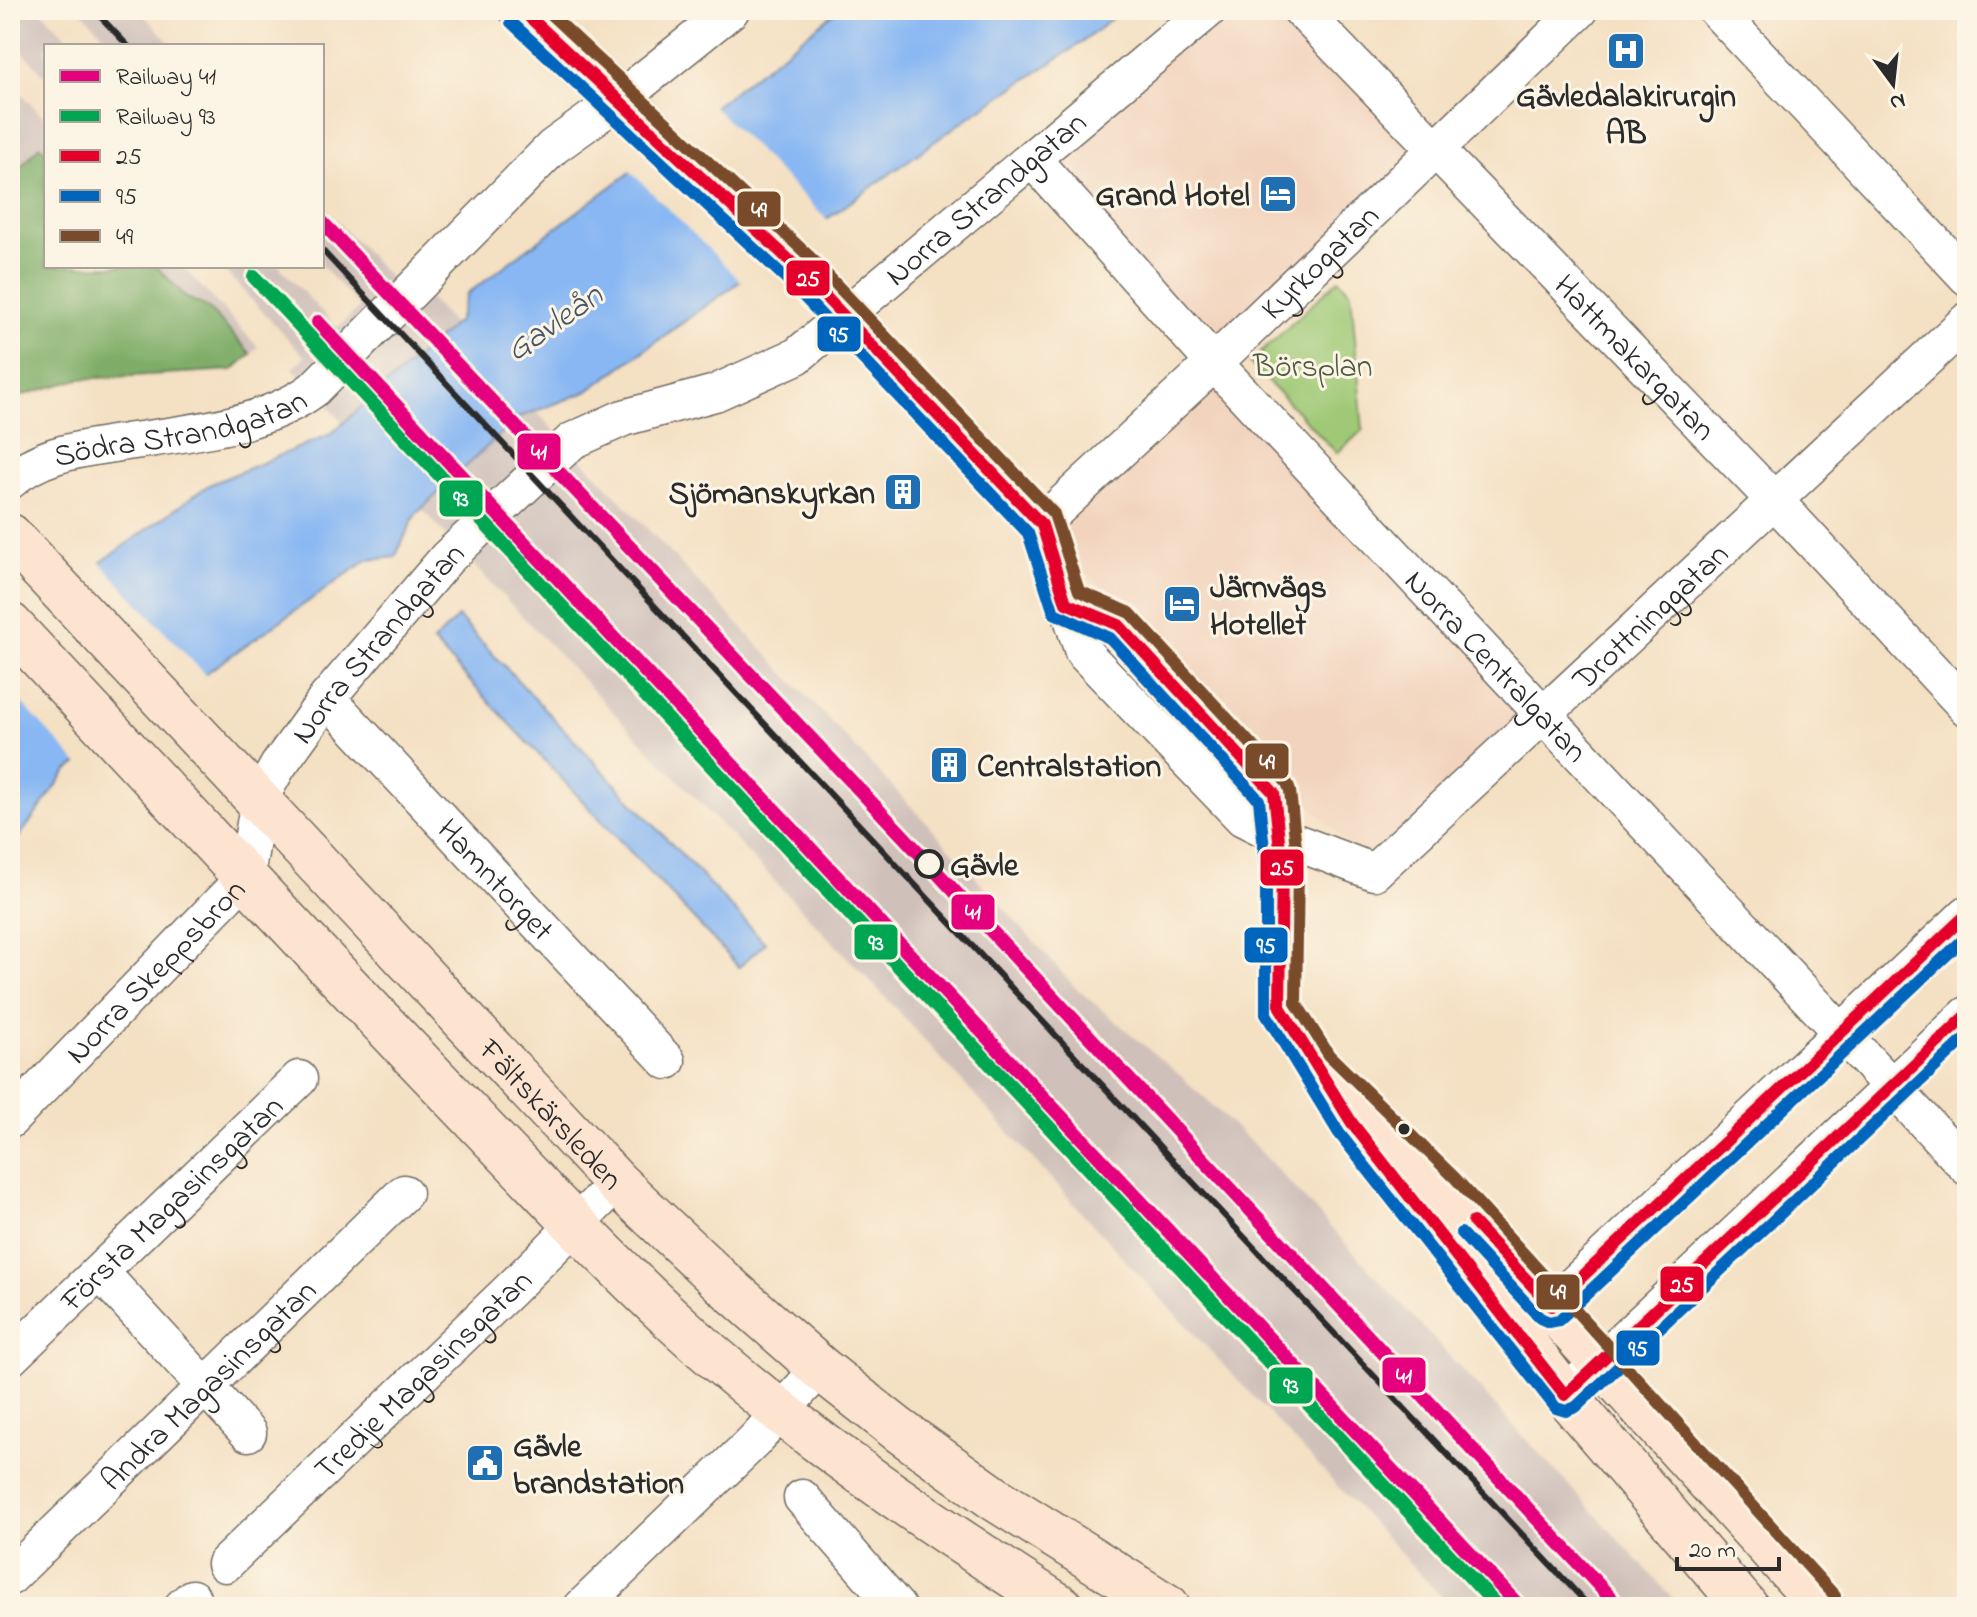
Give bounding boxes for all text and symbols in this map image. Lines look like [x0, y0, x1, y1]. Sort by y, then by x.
hospital icon: Gävledalakirurgin AB [1605, 30, 1647, 72]
legend [44, 44, 324, 268]
north arrow [1853, 44, 1933, 124]
text: Railway 41 [116, 61, 217, 97]
place label: Gävledalakirurgin AB [1516, 75, 1736, 159]
text: N [1886, 83, 1909, 118]
text: Railway 93 [116, 101, 216, 137]
street label: Norra Strandgatan [876, 101, 1099, 299]
text: 25 [116, 141, 142, 176]
hotel icon: Grand Hotel [1257, 173, 1299, 215]
place label: Grand Hotel [1095, 174, 1250, 221]
text: 95 [116, 181, 137, 216]
line badge: 49 [736, 190, 782, 228]
street label: Kyrkogatan [1252, 195, 1392, 333]
text: 49 [751, 196, 767, 228]
text: 49 [116, 221, 134, 256]
line badge: 25 [785, 259, 831, 297]
text: 25 [795, 265, 820, 297]
street label: Hattmakargatan [1541, 265, 1725, 453]
water label: Gavleån [496, 272, 615, 376]
line badge: 95 [816, 315, 862, 353]
text: 95 [828, 321, 849, 353]
park label: Börsplan [1252, 345, 1373, 392]
street label: Södra Strandgatan [49, 379, 317, 482]
line badge: 41 [516, 432, 562, 471]
text: 41 [531, 438, 547, 470]
building icon: Sjömanskyrkan [882, 471, 924, 513]
place label: Sjömanskyrkan [668, 472, 875, 520]
line badge: 93 [438, 479, 484, 518]
text: 93 [452, 485, 469, 517]
street label: Norra Strandgatan [281, 533, 477, 755]
street label: Drottninggatan [1563, 533, 1741, 704]
street label: Norra Centralgatan [1392, 560, 1597, 775]
place label: Järnvägs Hotellet [1210, 566, 1327, 650]
hotel icon: Järnvägs Hotellet [1161, 583, 1203, 625]
line badge: 49 [1244, 742, 1290, 780]
building icon: Centralstation [928, 744, 970, 786]
place label: Centralstation [977, 745, 1161, 792]
text: 49 [1259, 748, 1275, 780]
street label: Hamntorget [424, 809, 564, 954]
place label: Gävle [950, 844, 1020, 891]
line badge: 25 [1259, 848, 1305, 887]
marker: Gävle [915, 850, 943, 878]
text: 25 [1269, 854, 1294, 886]
street label: Norra Skeppsbron [56, 869, 258, 1076]
line badge: 41 [950, 893, 996, 931]
text: 41 [965, 898, 981, 930]
line badge: 93 [853, 923, 899, 961]
line badge: 95 [1243, 926, 1289, 964]
text: 93 [867, 929, 884, 961]
text: 95 [1255, 932, 1276, 964]
street label: Fältskärsleden [465, 1029, 633, 1203]
street label: Första Magasinsgatan [50, 1086, 296, 1325]
unlabelled marker [1396, 1121, 1412, 1137]
street label: Tredje Magasinsgatan [305, 1260, 545, 1493]
line badge: 25 [1659, 1265, 1705, 1303]
street label: Andra Magasinsgatan [91, 1270, 329, 1504]
text: 25 [1669, 1271, 1694, 1303]
line badge: 49 [1535, 1273, 1581, 1311]
text: 49 [1550, 1278, 1566, 1310]
line badge: 95 [1615, 1329, 1661, 1367]
text: 95 [1627, 1335, 1648, 1367]
line badge: 41 [1381, 1356, 1427, 1394]
text: 41 [1396, 1362, 1412, 1394]
line badge: 93 [1268, 1366, 1314, 1405]
text: 93 [1282, 1372, 1299, 1404]
place label: Gävle brandstation [513, 1425, 684, 1509]
public building icon: Gävle brandstation [464, 1442, 506, 1484]
scale bar [1677, 1521, 1779, 1571]
text: 20 m [1689, 1534, 1736, 1569]

